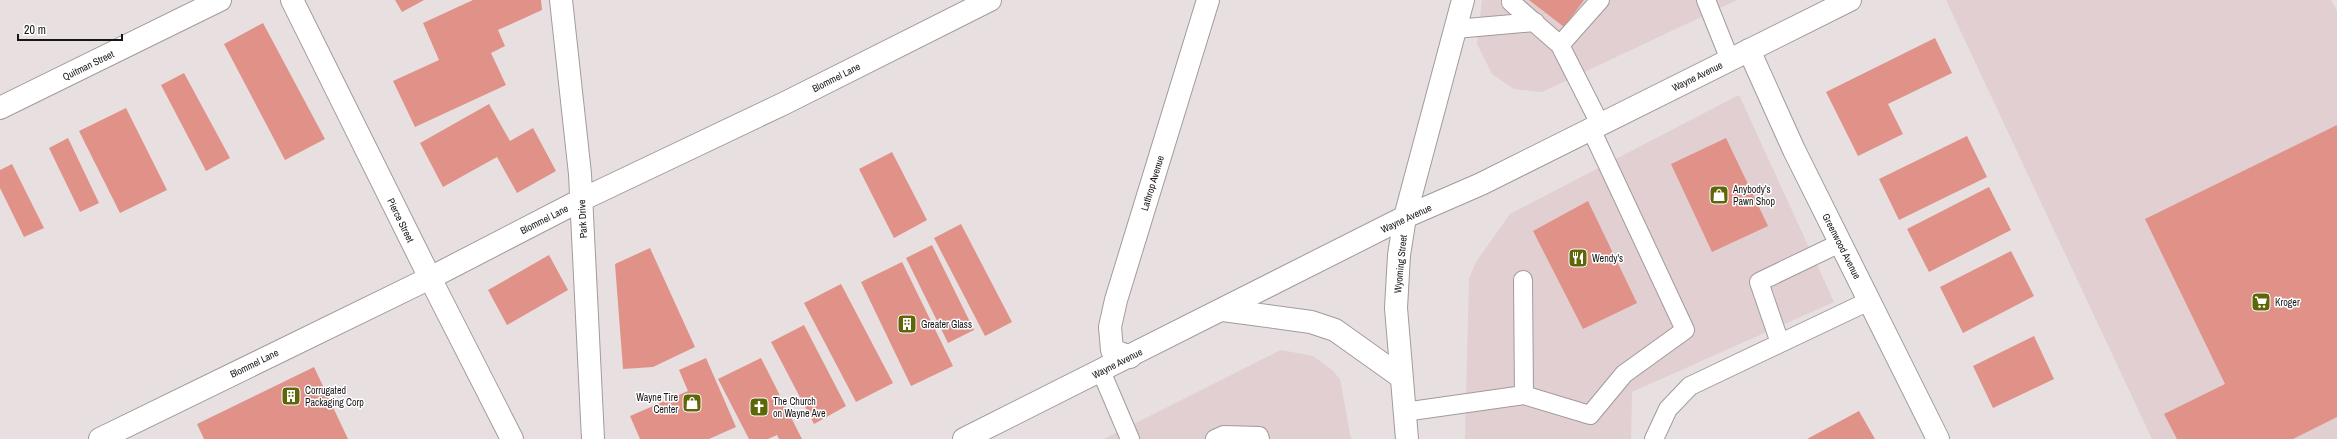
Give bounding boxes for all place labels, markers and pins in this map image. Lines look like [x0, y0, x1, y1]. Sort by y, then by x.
place label: Anybody's Pawn Shop [1732, 183, 1775, 208]
shop icon: Anybody's Pawn Shop [1708, 184, 1730, 206]
restaurant icon: Wendy's [1567, 247, 1589, 269]
place label: Wendy's [1592, 252, 1623, 265]
supermarket icon: Kroger [2250, 291, 2272, 313]
place label: Kroger [2275, 296, 2300, 309]
building icon: Greater Glass [896, 313, 918, 335]
place label: Greater Glass [921, 318, 972, 331]
place label: Corrugated Packaging Corp [305, 384, 364, 409]
building icon: Corrugated Packaging Corp [280, 385, 302, 407]
place label: Wayne Tire Center [636, 391, 678, 416]
shop icon: Wayne Tire Center [681, 392, 703, 414]
place label: The Church on Wayne Ave [773, 395, 826, 420]
church icon: The Church on Wayne Ave [748, 396, 770, 418]

